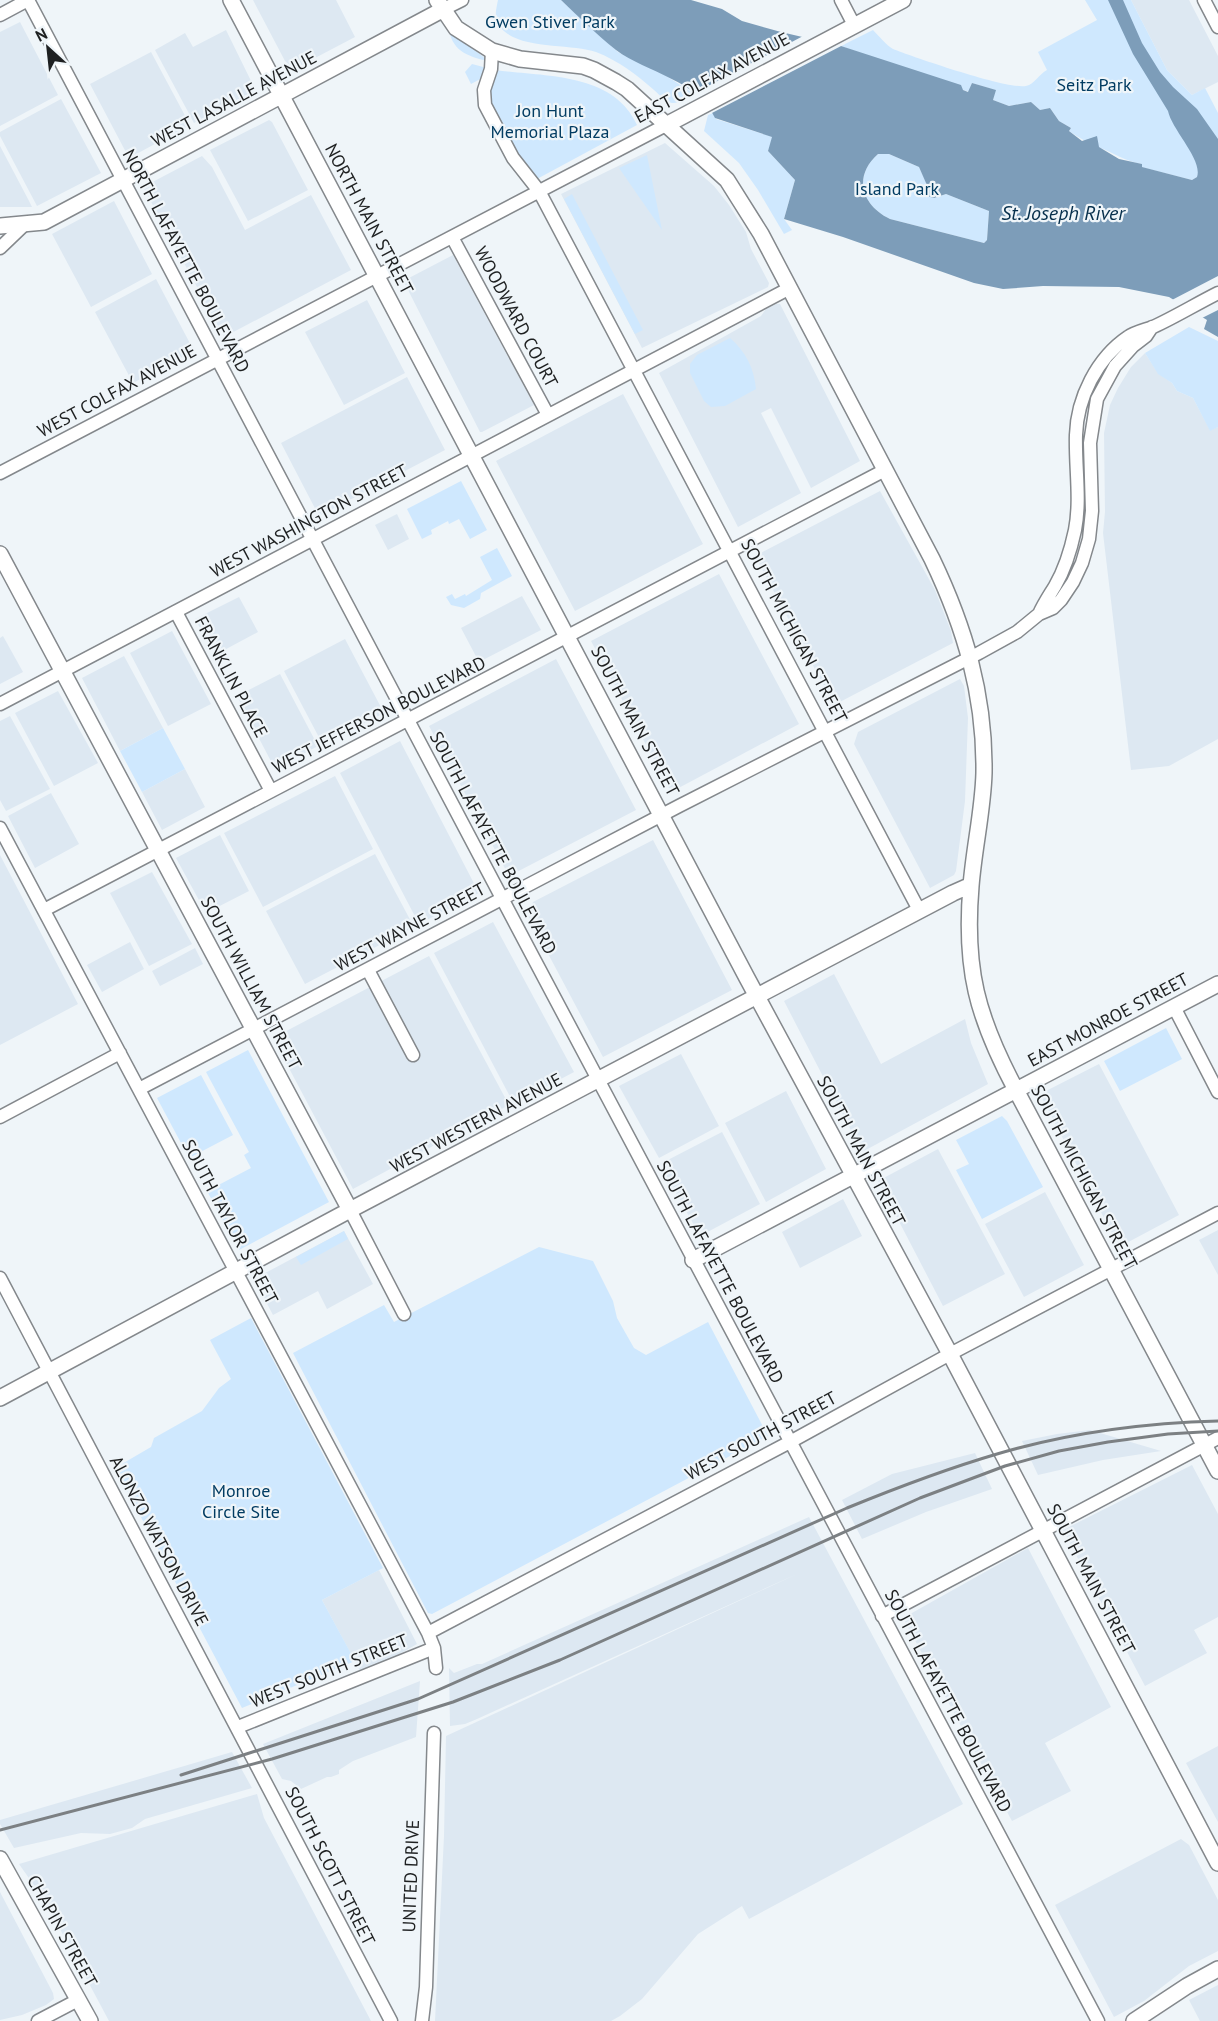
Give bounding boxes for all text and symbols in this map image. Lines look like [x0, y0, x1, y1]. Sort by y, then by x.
park label: Gwen Stiver Park [485, 10, 615, 33]
north arrow [18, 18, 78, 78]
text: N [32, 23, 50, 46]
street label: EAST COLFAX AVENUE [630, 27, 793, 128]
street label: WEST LASALLE AVENUE [147, 45, 320, 152]
park label: Seitz Park [1056, 73, 1132, 96]
park label: Jon Hunt Memorial Plaza [491, 99, 609, 143]
street label: NORTH MAIN STREET [320, 139, 419, 298]
street label: NORTH LAFAYETTE BOULEVARD [118, 145, 255, 376]
park label: Island Park [855, 177, 940, 200]
water label: St. Joseph River [1001, 200, 1126, 226]
street label: WOODWARD COURT [470, 242, 563, 391]
street label: WEST COLFAX AVENUE [33, 339, 200, 442]
street label: WEST WASHINGTON STREET [206, 459, 412, 583]
street label: SOUTH MICHIGAN STREET [736, 535, 853, 727]
street label: FRANKLIN PLACE [190, 612, 273, 741]
street label: SOUTH MAIN STREET [586, 642, 685, 800]
street label: WEST JEFFERSON BOULEVARD [268, 651, 489, 779]
street label: SOUTH LAFAYETTE BOULEVARD [425, 727, 562, 958]
street label: WEST WAYNE STREET [330, 877, 489, 976]
street label: SOUTH WILLIAM STREET [196, 892, 307, 1073]
street label: EAST MONROE STREET [1023, 967, 1192, 1072]
street label: WEST WESTERN AVENUE [386, 1067, 566, 1178]
street label: SOUTH MAIN STREET [812, 1072, 911, 1230]
street label: SOUTH MICHIGAN STREET [1026, 1081, 1143, 1273]
street label: SOUTH TAYLOR STREET [177, 1135, 284, 1308]
street label: SOUTH LAFAYETTE BOULEVARD [652, 1156, 789, 1387]
street label: WEST SOUTH STREET [681, 1386, 840, 1485]
street label: ALONZO WATSON DRIVE [105, 1452, 214, 1630]
park label: Monroe Circle Site [202, 1479, 280, 1523]
street label: SOUTH MAIN STREET [1042, 1500, 1141, 1658]
street label: SOUTH LAFAYETTE BOULEVARD [880, 1585, 1017, 1816]
street label: WEST SOUTH STREET [247, 1628, 411, 1713]
street label: SOUTH SCOTT STREET [280, 1782, 380, 1949]
street label: UNITED DRIVE [397, 1819, 424, 1933]
street label: CHAPIN STREET [22, 1871, 103, 1991]

